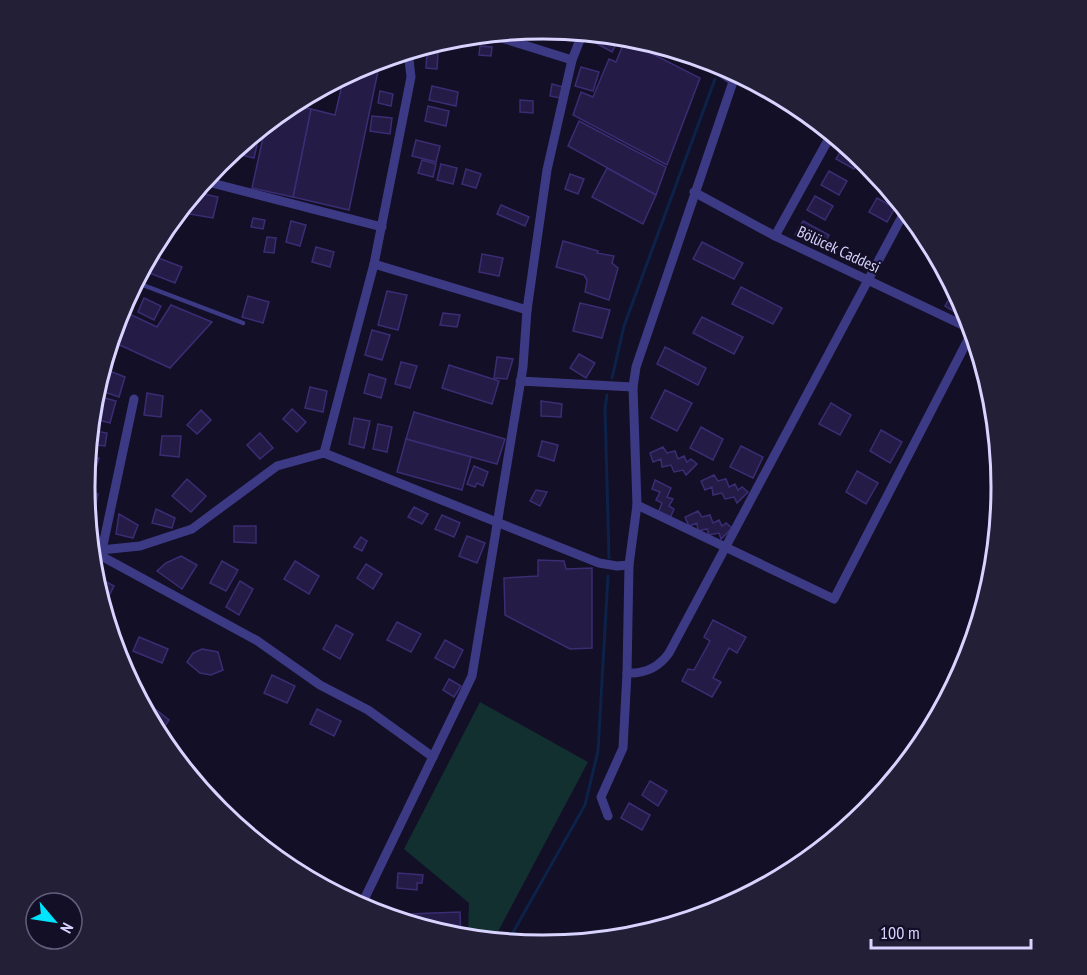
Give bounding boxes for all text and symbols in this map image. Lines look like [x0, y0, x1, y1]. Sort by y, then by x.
street label: Bölücek Caddesi [794, 221, 884, 277]
north arrow [24, 891, 84, 951]
scale bar [871, 912, 1032, 950]
text: N [56, 920, 78, 937]
text: 100 m [880, 921, 920, 944]

